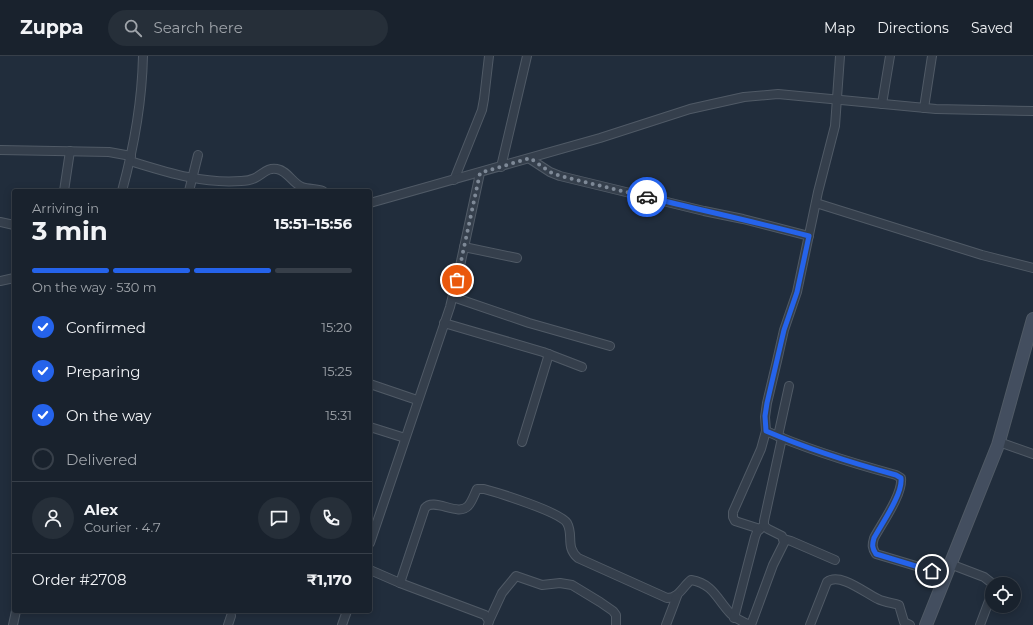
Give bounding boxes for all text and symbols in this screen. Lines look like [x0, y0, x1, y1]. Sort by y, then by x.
search box [108, 10, 388, 46]
text: Zuppa [20, 16, 84, 39]
icon: search [122, 17, 144, 39]
text: Search here [154, 18, 243, 37]
text: Map [824, 19, 855, 37]
text: Directions [877, 19, 949, 37]
text: Saved [971, 19, 1013, 37]
courier [627, 177, 667, 217]
icon: car [636, 186, 658, 208]
text: Arriving in [32, 200, 99, 216]
text: 15:51–15:56 [274, 214, 352, 233]
text: 3 min [32, 215, 108, 247]
pin [440, 263, 474, 297]
icon: bag [446, 269, 468, 291]
text: On the way · 530 m [32, 279, 157, 295]
icon: check [32, 316, 54, 338]
text: Confirmed [66, 318, 146, 337]
text: 15:20 [321, 319, 352, 335]
icon: check [32, 360, 54, 382]
text: Preparing [66, 362, 141, 381]
text: 15:25 [322, 363, 352, 379]
icon: check [32, 404, 54, 426]
text: On the way [66, 406, 151, 425]
text: 15:31 [325, 407, 352, 423]
text: Delivered [66, 450, 138, 469]
button: person [32, 497, 74, 539]
button: chat [258, 497, 300, 539]
button: phone [310, 497, 352, 539]
text: Alex [84, 500, 118, 519]
text: Courier · 4.7 [84, 519, 161, 535]
pin [915, 554, 949, 588]
icon: home [921, 560, 943, 582]
text: Order #2708 [32, 570, 127, 589]
text: ₹1,170 [306, 570, 352, 589]
map controls [985, 577, 1021, 613]
button: locate [985, 577, 1021, 613]

